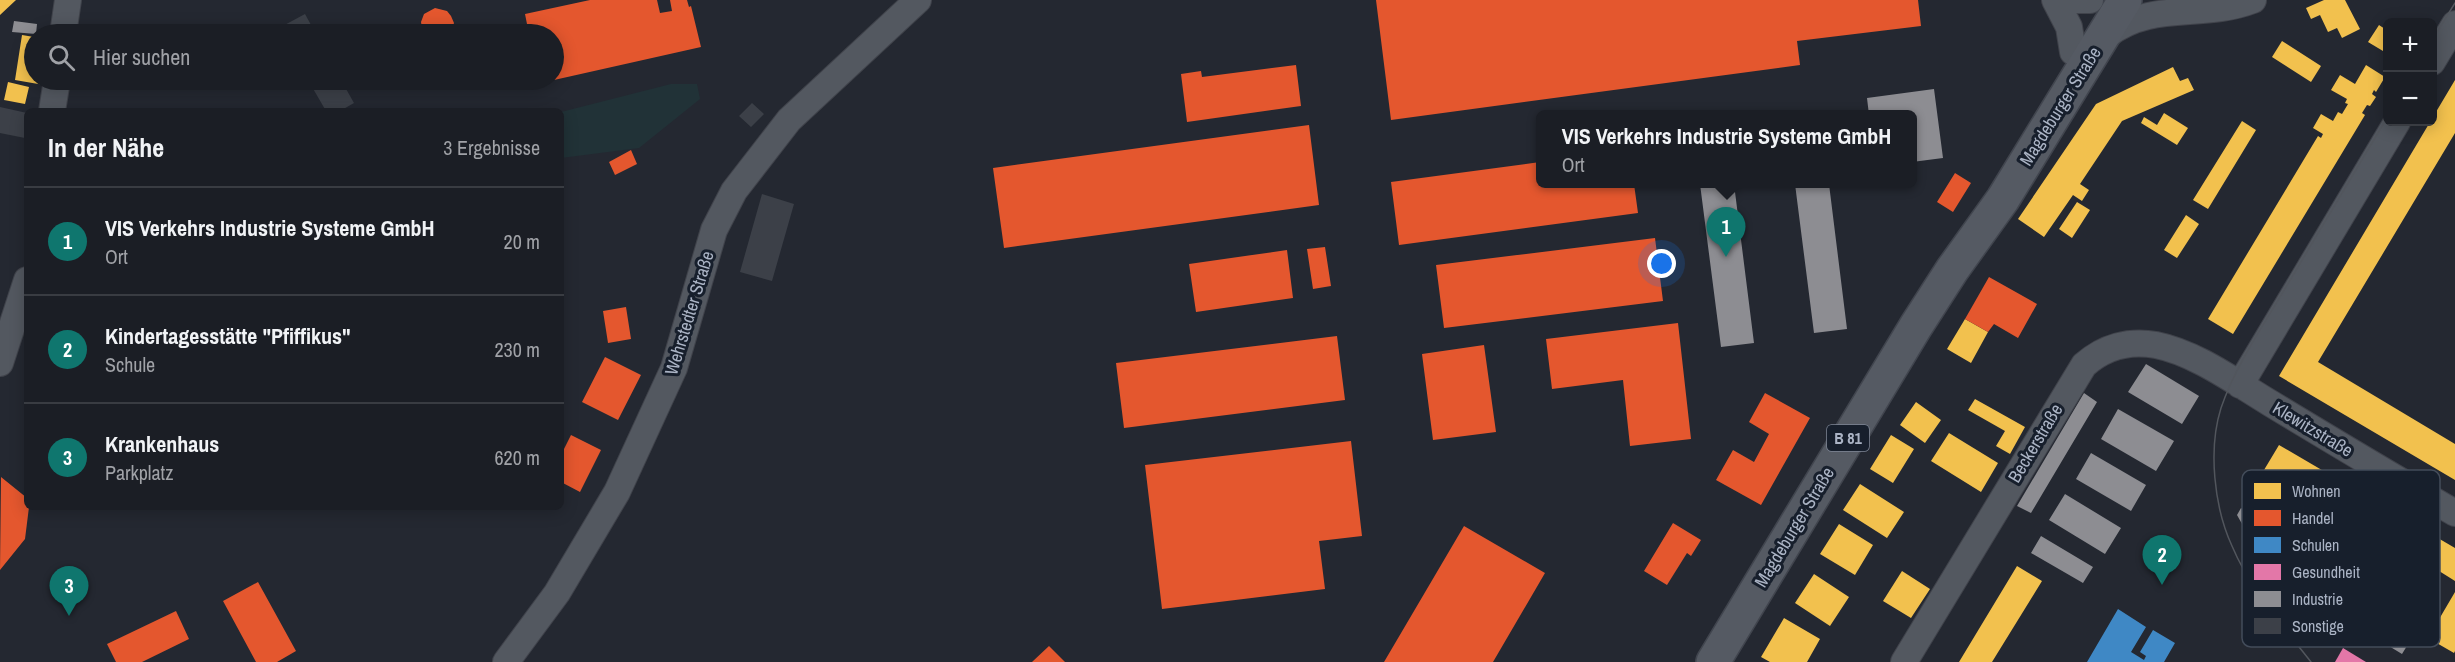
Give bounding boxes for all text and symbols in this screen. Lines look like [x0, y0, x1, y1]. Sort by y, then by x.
map controls [2383, 18, 2437, 126]
button: + [2383, 18, 2437, 72]
search box [24, 24, 564, 90]
icon: search [45, 41, 78, 74]
text: Hier suchen [93, 42, 190, 72]
street label: Magdeburger Straße [2013, 42, 2107, 170]
button: − [2383, 72, 2437, 126]
popup [1536, 110, 1917, 188]
text: VIS Verkehrs Industrie Systeme GmbH [1562, 121, 1891, 151]
text: In der Nähe [48, 130, 164, 165]
text: 3 Ergebnisse [443, 134, 540, 161]
text: Ort [1562, 151, 1585, 178]
pin: 1 [1706, 208, 1746, 257]
text: VIS Verkehrs Industrie Systeme GmbH [105, 213, 435, 243]
text: 1 [63, 228, 72, 255]
text: 20 m [504, 228, 540, 255]
text: Ort [105, 243, 128, 270]
street label: Wehrstedter Straße [658, 248, 720, 378]
your location [1647, 249, 1676, 278]
text: Kindertagesstätte "Pfiffikus" [105, 321, 351, 351]
text: 2 [63, 336, 72, 363]
text: 230 m [494, 336, 540, 363]
text: Schule [105, 351, 155, 378]
street label: Klewitzstraße [2268, 395, 2358, 463]
street label: Beckerstraße [2002, 399, 2068, 487]
road number: B 81 [1827, 425, 1869, 451]
text: Krankenhaus [105, 429, 219, 459]
text: 3 [63, 444, 72, 471]
text: 620 m [494, 444, 540, 471]
text: Parkplatz [105, 459, 173, 486]
street label: Magdeburger Straße [1748, 462, 1840, 592]
legend [2242, 470, 2440, 647]
text: Wohnen [2292, 480, 2341, 502]
text: Handel [2292, 507, 2334, 529]
text: Schulen [2292, 534, 2339, 556]
pin: 2 [2142, 536, 2182, 585]
text: Gesundheit [2292, 561, 2360, 583]
pin: 3 [50, 566, 88, 616]
text: Industrie [2292, 588, 2343, 610]
text: Sonstige [2292, 615, 2344, 637]

